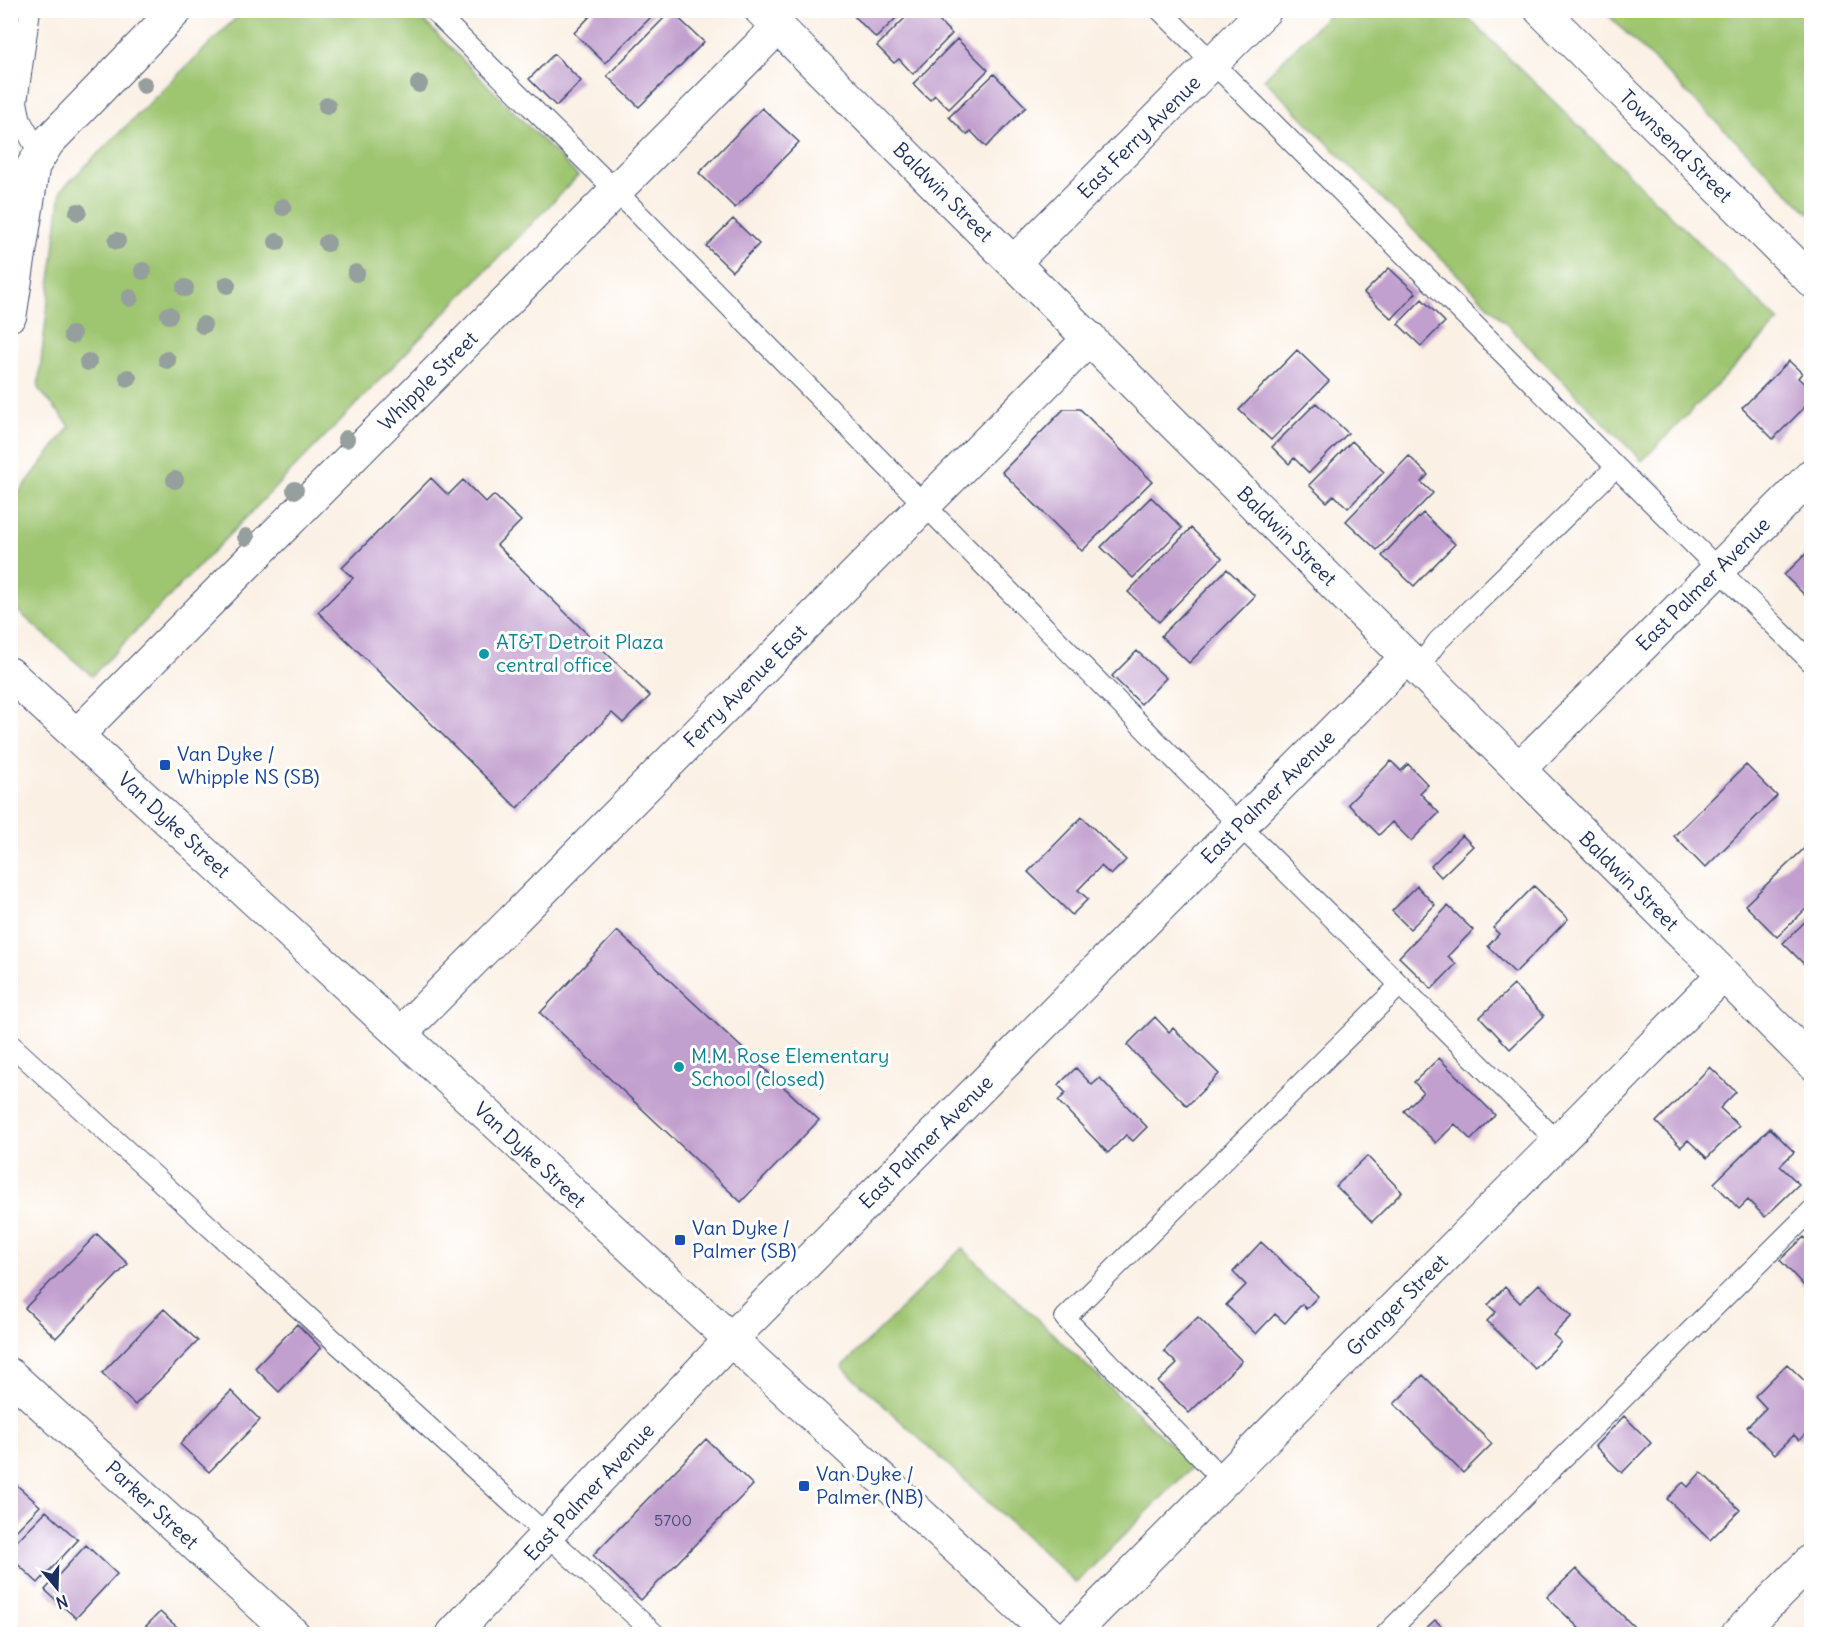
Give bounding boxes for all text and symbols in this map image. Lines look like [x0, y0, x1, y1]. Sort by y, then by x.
street label: East Ferry Avenue [1072, 70, 1205, 203]
street label: Townsend Street [1615, 84, 1738, 207]
street label: Baldwin Street [888, 137, 999, 247]
street label: Whipple Street [373, 326, 483, 436]
street label: Baldwin Street [1232, 481, 1343, 591]
street label: East Palmer Avenue [1630, 511, 1775, 656]
street label: Ferry Avenue East [678, 619, 812, 752]
place label: AT&T Detroit Plaza central office [496, 629, 664, 677]
marker: AT&T Detroit Plaza central office [477, 647, 491, 661]
street label: East Palmer Avenue [1195, 724, 1340, 869]
place label: Van Dyke / Whipple NS (SB) [177, 741, 320, 789]
marker: Van Dyke / Whipple NS (SB) [158, 758, 172, 772]
street label: Van Dyke Street [113, 766, 236, 883]
street label: Baldwin Street [1574, 826, 1685, 936]
place label: M.M. Rose Elementary School (closed) [691, 1043, 889, 1091]
marker: M.M. Rose Elementary School (closed) [672, 1060, 686, 1074]
street label: East Palmer Avenue [853, 1069, 998, 1214]
street label: Van Dyke Street [469, 1096, 592, 1213]
place label: Van Dyke / Palmer (SB) [692, 1215, 797, 1263]
marker: Van Dyke / Palmer (SB) [673, 1233, 687, 1247]
street label: Granger Street [1341, 1248, 1453, 1361]
street label: East Palmer Avenue [518, 1418, 659, 1566]
street label: Parker Street [101, 1455, 204, 1554]
place label: Van Dyke / Palmer (NB) [816, 1461, 923, 1509]
marker: Van Dyke / Palmer (NB) [797, 1479, 811, 1493]
house number: 5700 [654, 1510, 692, 1530]
north arrow [27, 1558, 87, 1618]
text: N [53, 1591, 70, 1613]

